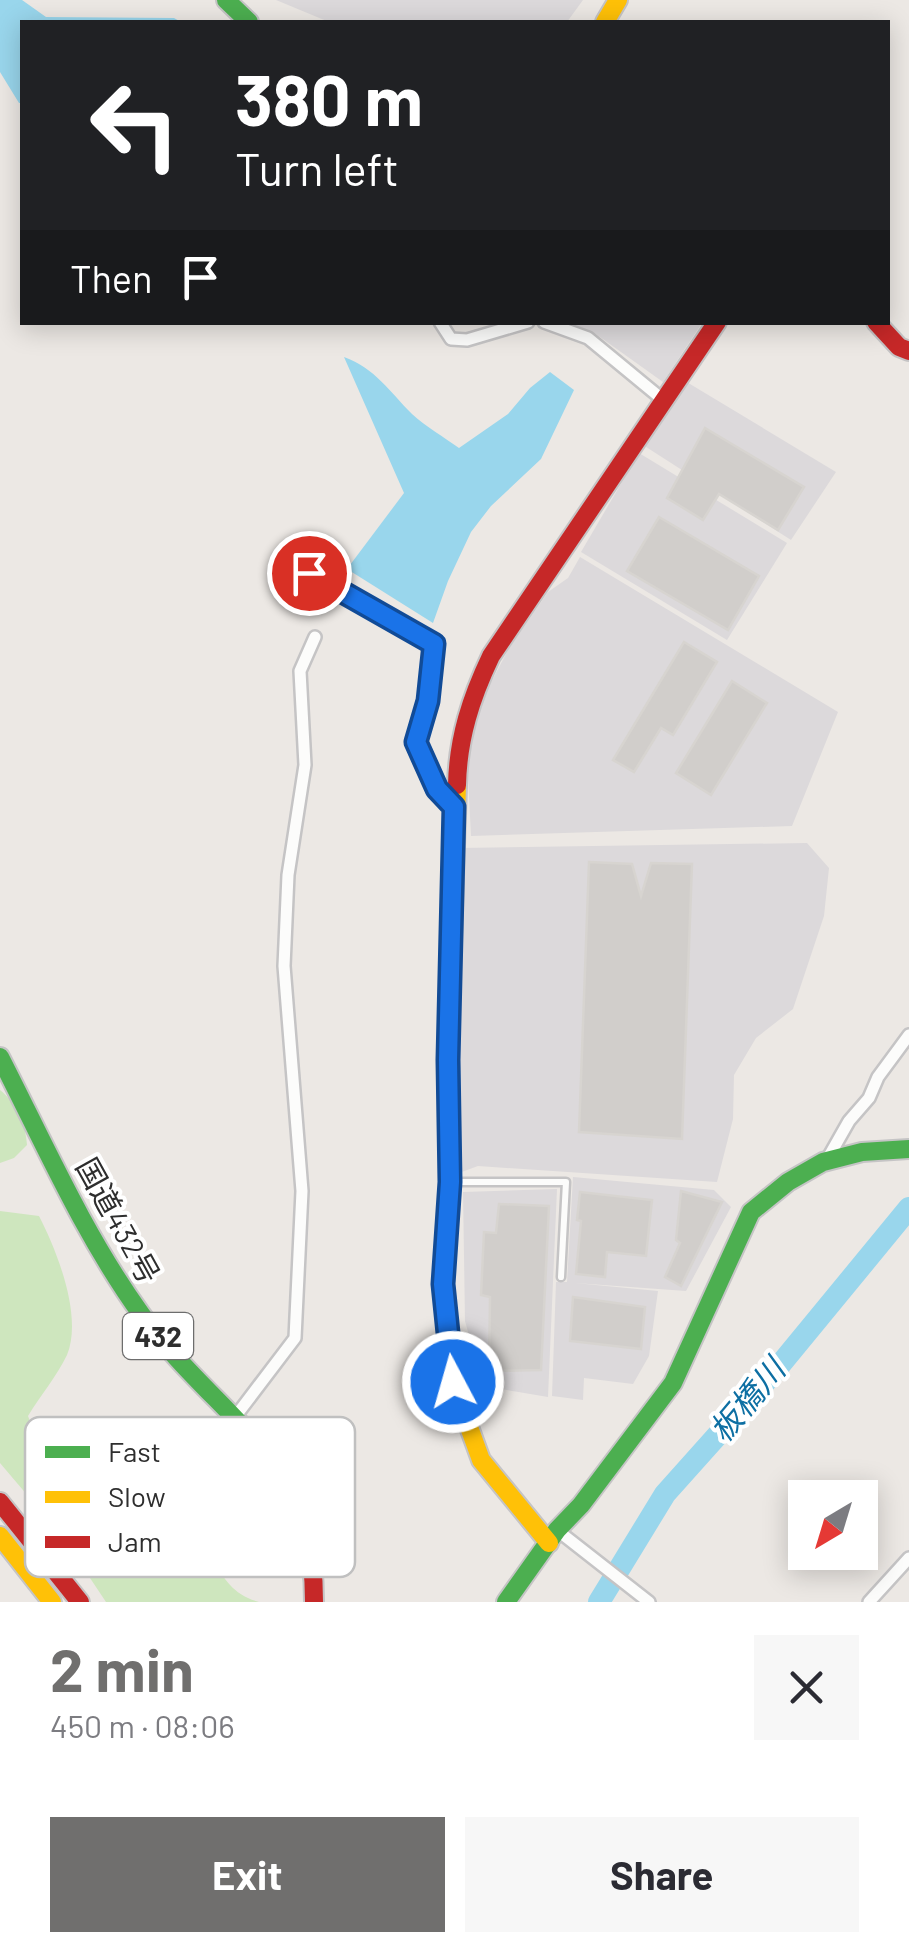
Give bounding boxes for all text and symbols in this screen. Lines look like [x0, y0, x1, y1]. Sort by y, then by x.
text: 380 m [235, 56, 423, 140]
icon: left [70, 60, 200, 190]
text: Turn left [235, 141, 399, 195]
icon: arrive [173, 250, 228, 305]
text: Then [70, 255, 153, 301]
pin [267, 531, 352, 616]
icon: arrive [282, 546, 337, 601]
street label: 国道432号 [70, 1151, 168, 1289]
road number: 432 [123, 1313, 193, 1359]
position arrow [401, 1330, 505, 1434]
water label: 板橋川 [701, 1348, 793, 1448]
legend [25, 1417, 355, 1577]
text: Fast [108, 1434, 161, 1468]
text: Slow [108, 1479, 166, 1513]
north arrow [788, 1480, 878, 1570]
map controls [788, 1480, 878, 1570]
text: Jam [108, 1524, 162, 1558]
text: 2 min [50, 1632, 194, 1704]
button: close [754, 1635, 859, 1740]
text: 450 m · 08:06 [50, 1706, 235, 1744]
button: Exit [50, 1817, 445, 1932]
button: Share [465, 1817, 859, 1932]

